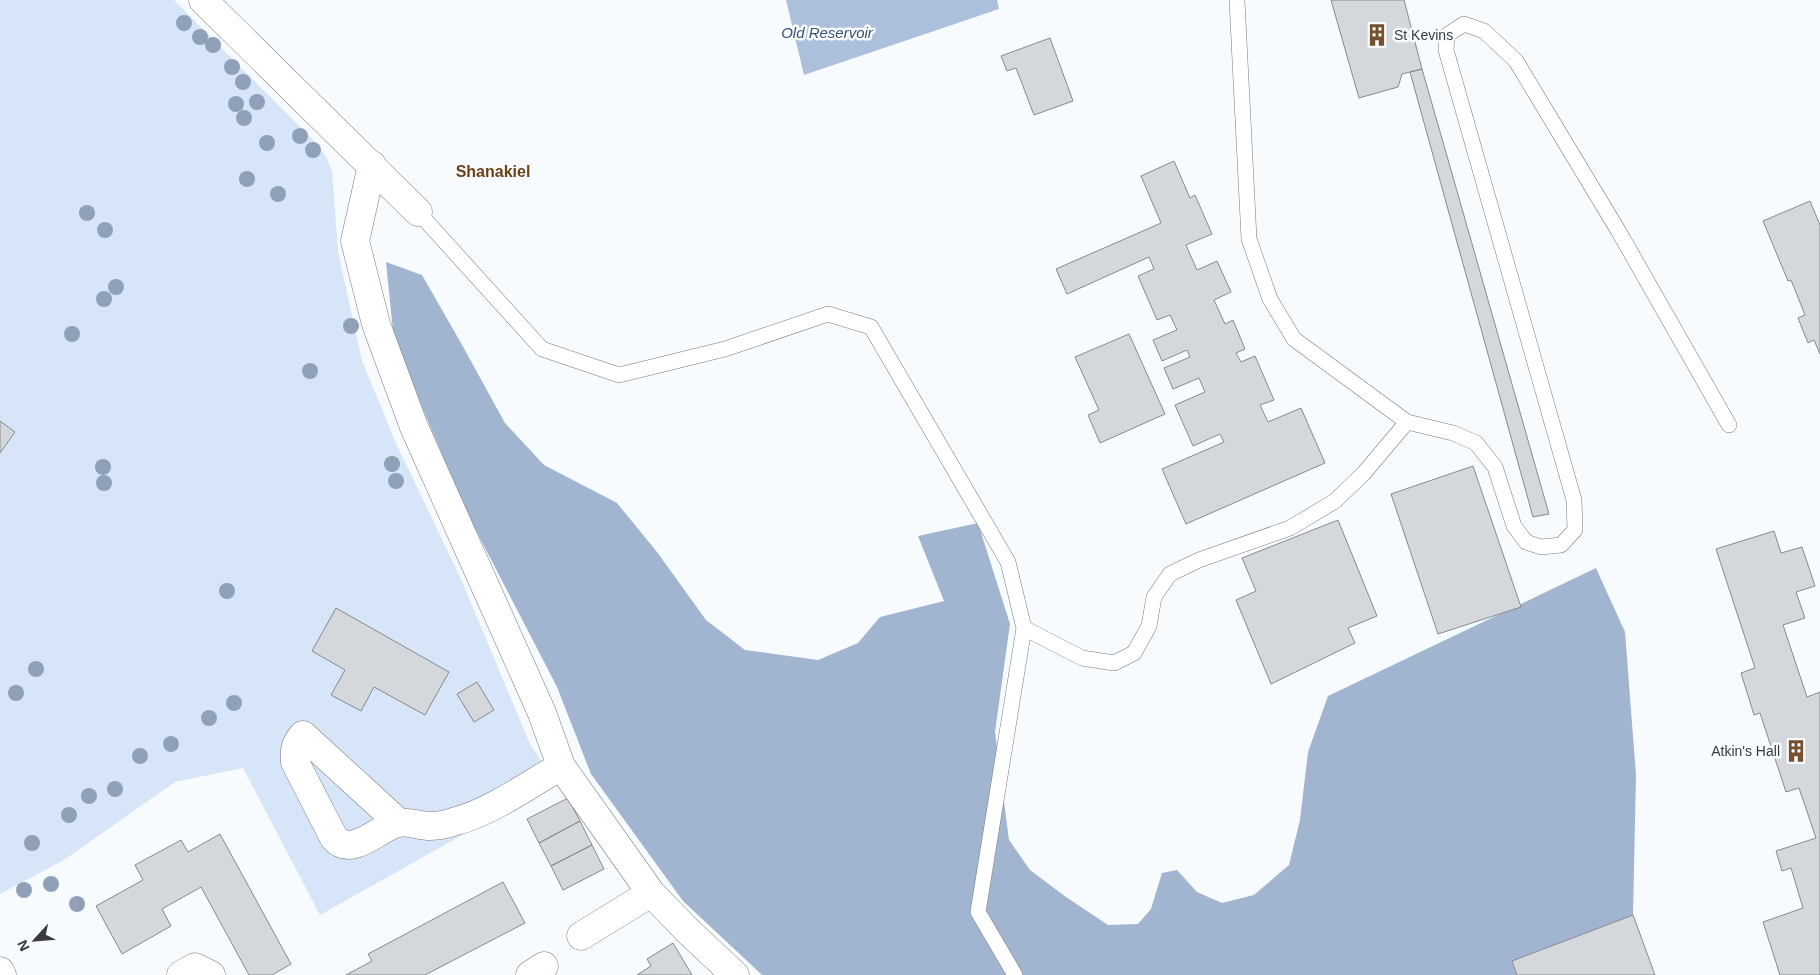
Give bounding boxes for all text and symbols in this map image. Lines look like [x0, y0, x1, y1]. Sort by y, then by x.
building icon: St Kevins [1364, 22, 1390, 48]
water label: Old Reservoir [781, 24, 874, 41]
place label: St Kevins [1394, 27, 1453, 43]
district label: Shanakiel [456, 163, 530, 180]
building icon: Atkin's Hall [1783, 738, 1809, 764]
place label: Atkin's Hall [1711, 743, 1780, 759]
north arrow [10, 915, 60, 965]
text: N [14, 938, 33, 954]

